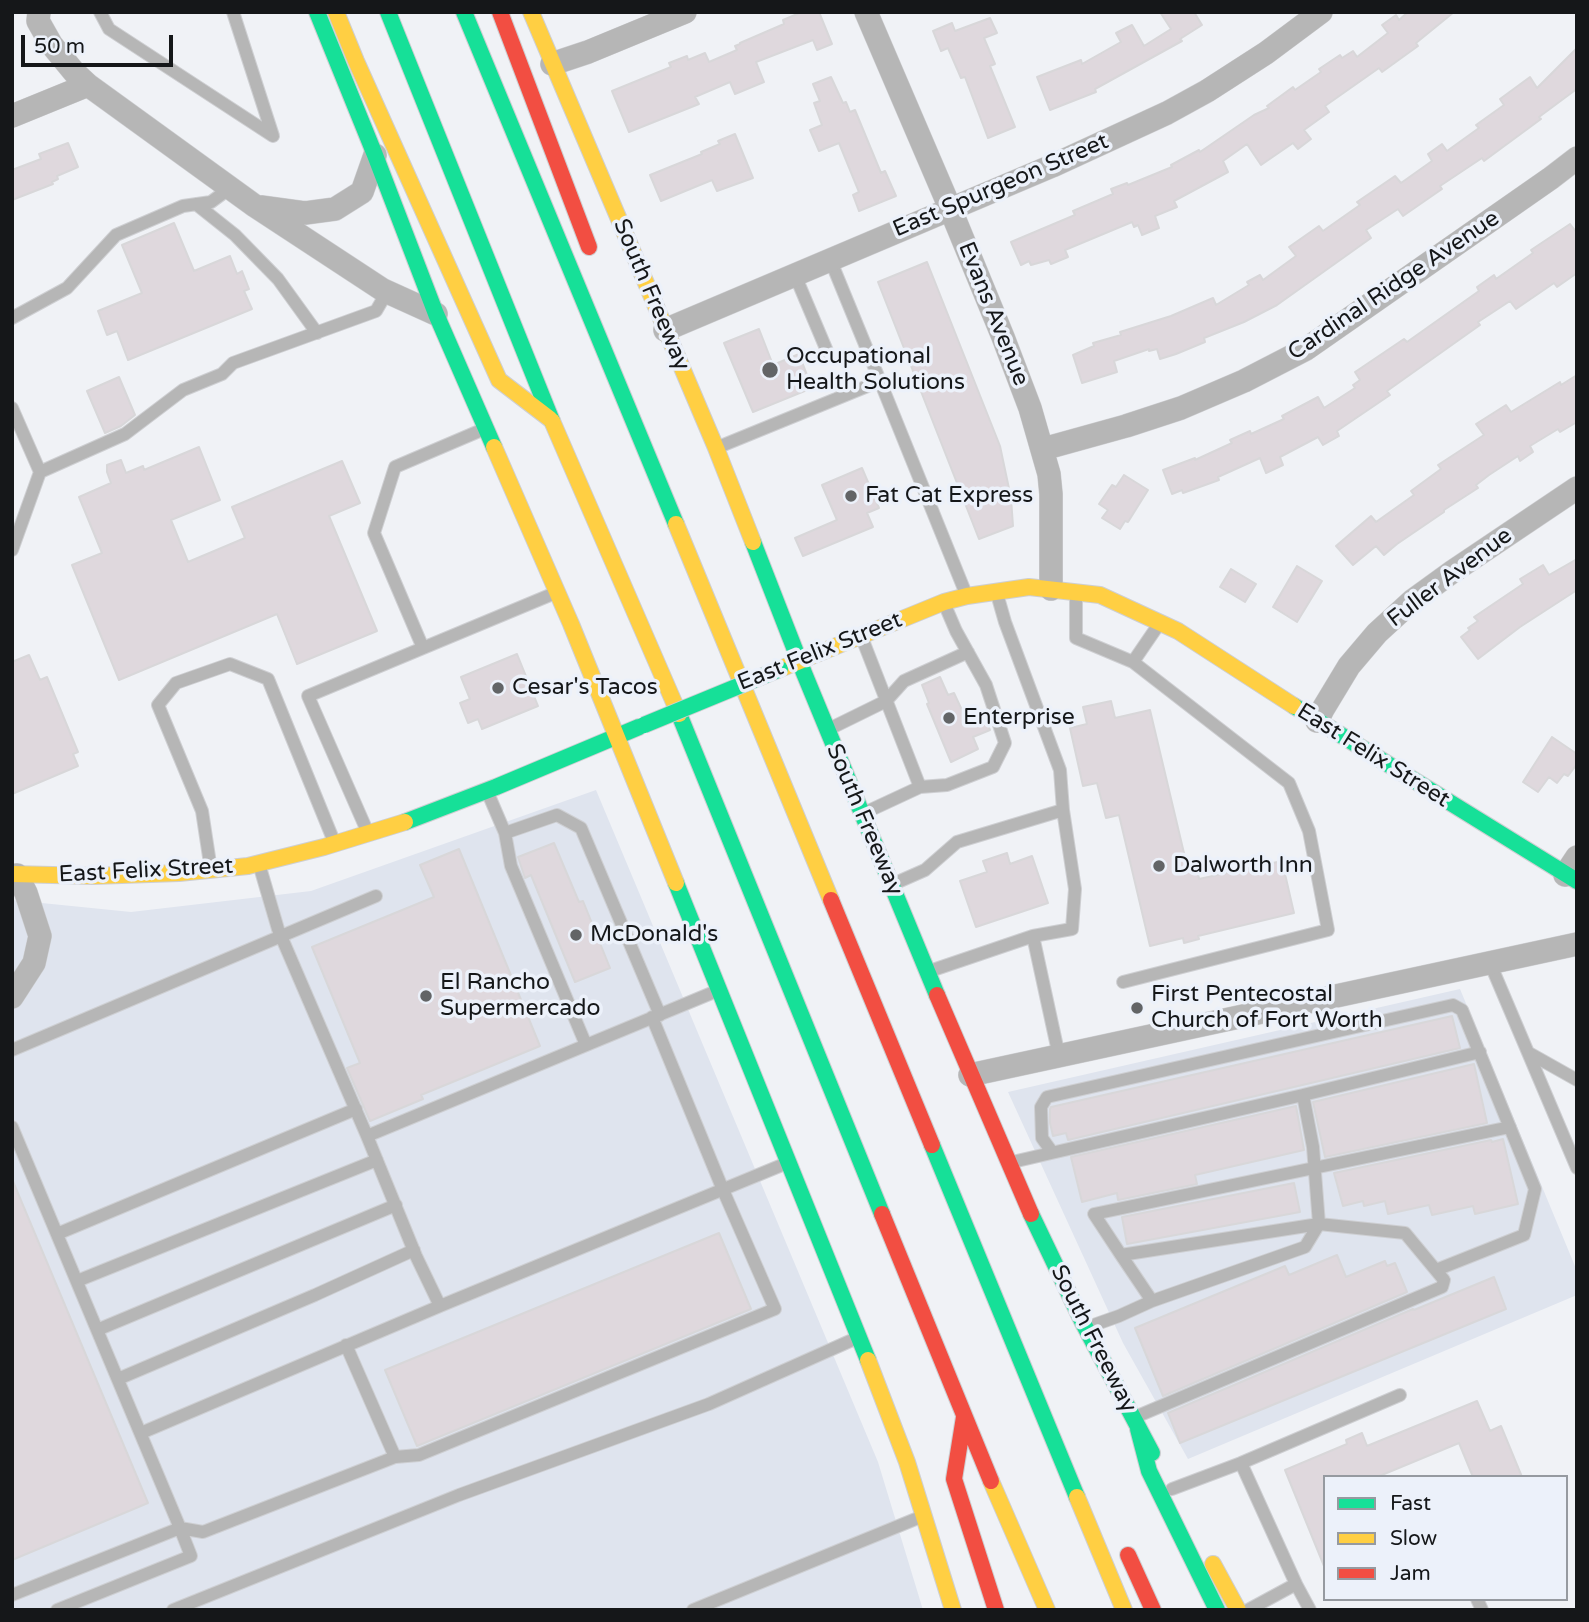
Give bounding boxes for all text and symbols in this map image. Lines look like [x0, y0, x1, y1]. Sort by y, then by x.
scale bar [24, 21, 177, 65]
text: 50 m [34, 34, 85, 59]
street label: East Spurgeon Street [889, 128, 1113, 244]
street label: Cardinal Ridge Avenue [1283, 205, 1505, 367]
street label: South Freeway [607, 215, 695, 375]
street label: Evans Avenue [952, 238, 1034, 390]
place label: Occupational Health Solutions [786, 343, 965, 397]
marker: Occupational Health Solutions [760, 360, 780, 380]
place label: Fat Cat Express [865, 482, 1033, 510]
marker: Fat Cat Express [843, 488, 859, 504]
street label: Fuller Avenue [1382, 522, 1518, 634]
street label: East Felix Street [734, 606, 906, 698]
place label: Cesar's Tacos [512, 674, 658, 702]
marker: Cesar's Tacos [490, 680, 506, 696]
street label: East Felix Street [1292, 698, 1454, 814]
place label: Enterprise [963, 704, 1075, 732]
marker: Enterprise [941, 710, 957, 726]
street label: South Freeway [820, 740, 908, 900]
place label: Dalworth Inn [1173, 852, 1313, 880]
street label: East Felix Street [58, 853, 234, 889]
marker: Dalworth Inn [1151, 858, 1167, 874]
place label: McDonald's [590, 921, 718, 949]
marker: McDonald's [568, 927, 584, 943]
place label: El Rancho Supermercado [440, 969, 601, 1023]
place label: First Pentecostal Church of Fort Worth [1151, 981, 1383, 1035]
marker: El Rancho Supermercado [418, 988, 434, 1004]
marker: First Pentecostal Church of Fort Worth [1129, 1000, 1145, 1016]
street label: South Freeway [1044, 1261, 1142, 1417]
legend [1323, 1475, 1568, 1601]
text: Fast [1390, 1491, 1431, 1516]
text: Slow [1390, 1526, 1437, 1551]
text: Jam [1390, 1561, 1431, 1586]

